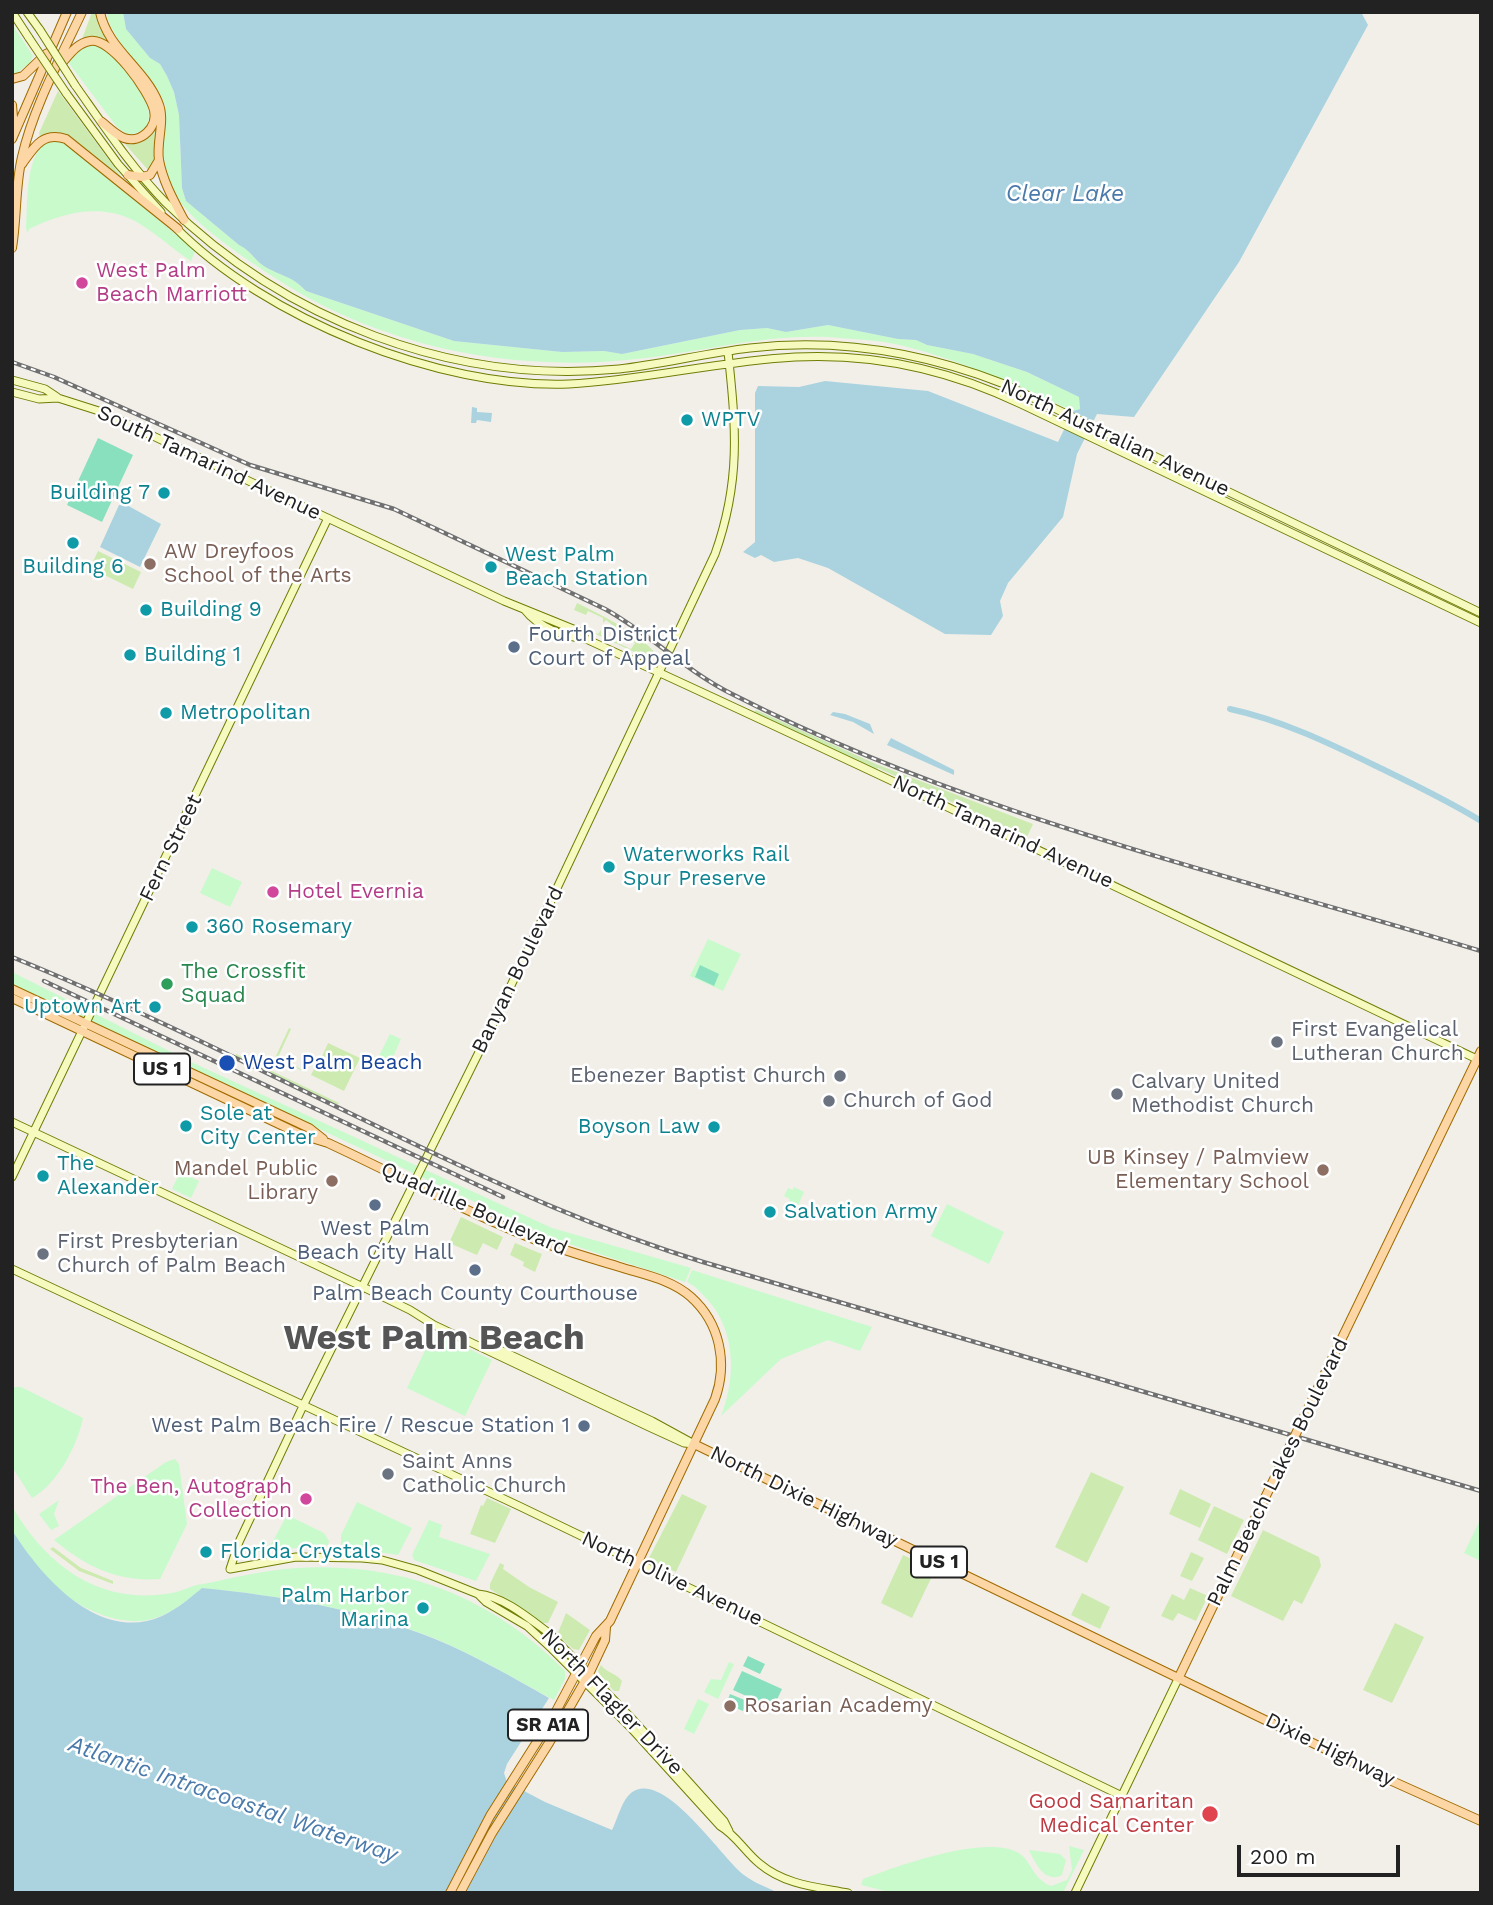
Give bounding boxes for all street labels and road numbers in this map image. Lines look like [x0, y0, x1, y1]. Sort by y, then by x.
street label: North Australian Avenue [997, 374, 1233, 502]
street label: South Tamarind Avenue [93, 400, 325, 526]
street label: North Tamarind Avenue [889, 770, 1117, 894]
street label: Fern Street [134, 790, 208, 906]
street label: Banyan Boulevard [467, 883, 569, 1057]
road number: US 1 [134, 1054, 190, 1084]
street label: Quadrille Boulevard [377, 1157, 571, 1261]
street label: Palm Beach Lakes Boulevard [1202, 1334, 1354, 1610]
street label: North Dixie Highway [706, 1441, 902, 1553]
street label: North Olive Avenue [577, 1526, 767, 1632]
road number: US 1 [911, 1546, 967, 1578]
street label: North Flagler Drive [536, 1624, 688, 1780]
street label: Dixie Highway [1261, 1708, 1399, 1792]
road number: SR A1A [508, 1709, 588, 1740]

